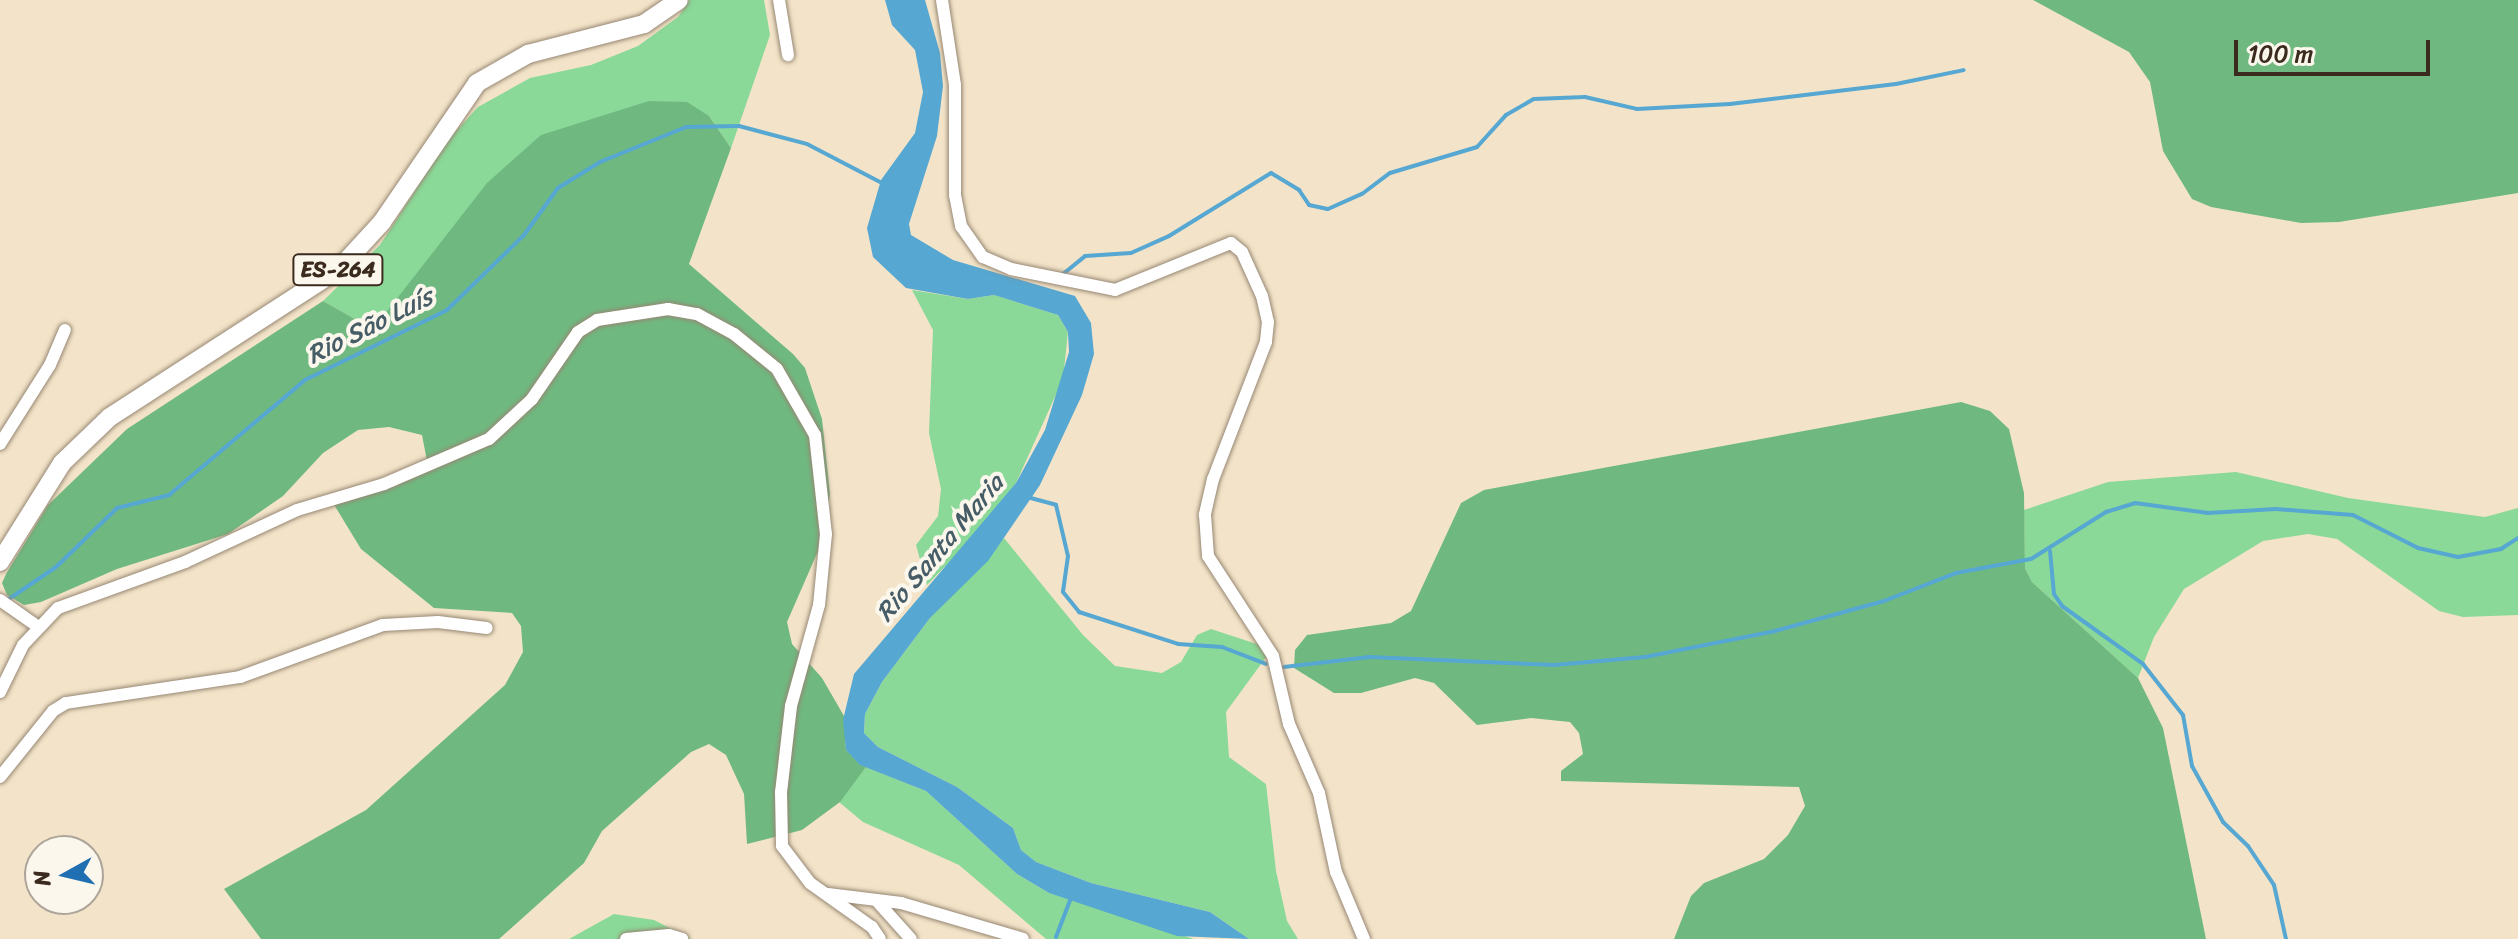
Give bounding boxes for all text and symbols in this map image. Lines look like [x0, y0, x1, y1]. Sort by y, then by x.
scale bar [2238, 24, 2434, 74]
text: 100 m [2248, 33, 2313, 75]
road number: ES-264 [292, 252, 384, 288]
water label: Rio São Luís [302, 281, 438, 371]
water label: Rio Santa Maria [869, 468, 1011, 628]
north arrow [24, 835, 104, 915]
text: N [21, 868, 62, 888]

